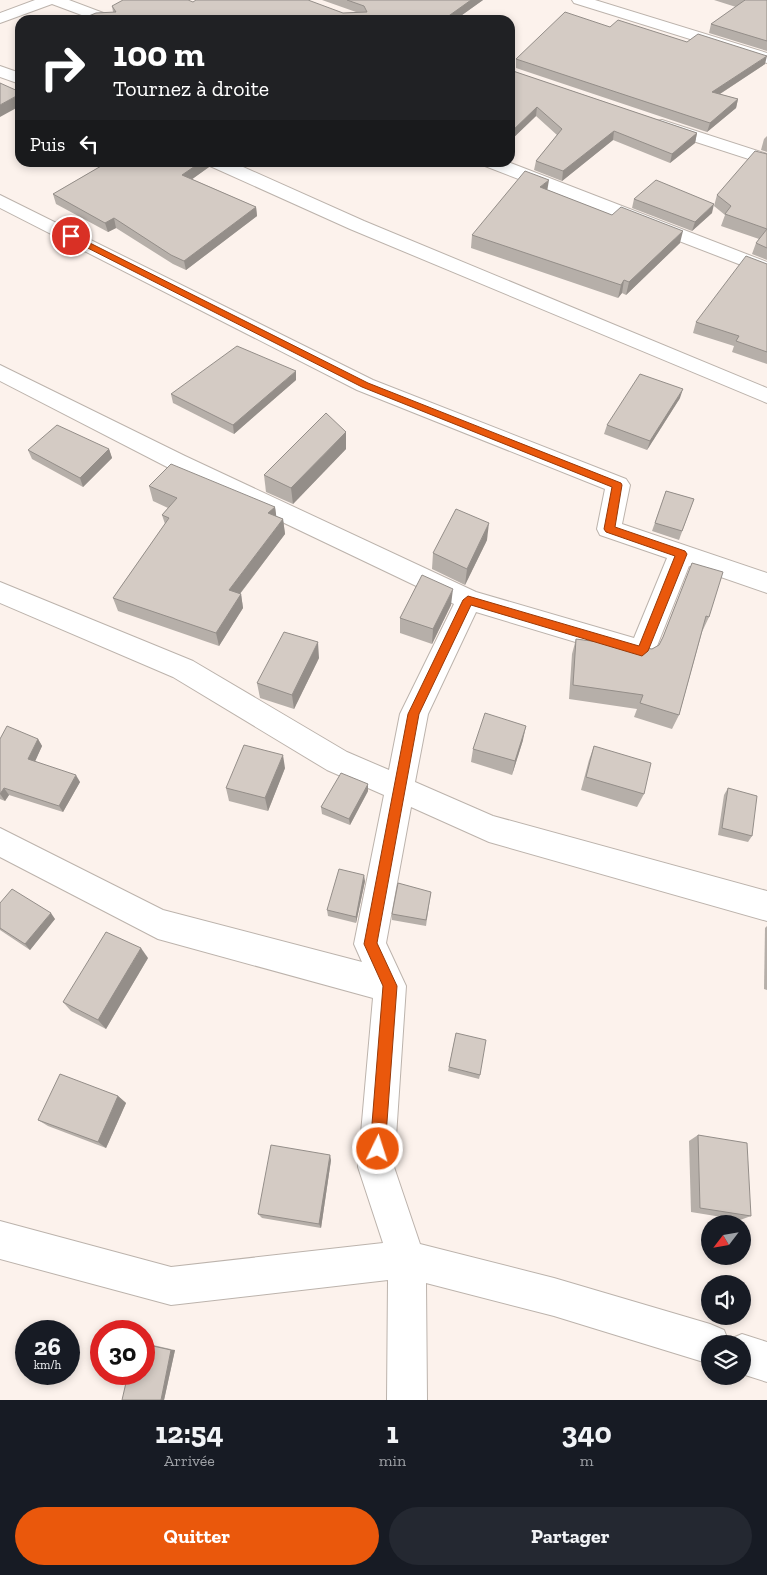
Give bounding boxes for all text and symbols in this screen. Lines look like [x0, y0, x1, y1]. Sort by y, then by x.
text: 100 m [113, 33, 205, 75]
icon: right [30, 35, 95, 100]
text: Tournez à droite [113, 75, 269, 102]
icon: left [75, 130, 103, 158]
text: Puis [30, 133, 65, 156]
pin [50, 215, 92, 257]
icon: arrive [57, 222, 85, 250]
position arrow [351, 1122, 403, 1174]
north arrow [701, 1215, 751, 1265]
map controls [701, 1215, 751, 1385]
button: sound [701, 1275, 751, 1325]
speed limit sign: 30 [90, 1320, 155, 1385]
text: 26 [34, 1331, 61, 1361]
button: layers [701, 1335, 751, 1385]
text: km/h [34, 1358, 61, 1372]
text: 12:54 [155, 1415, 224, 1451]
text: 1 [386, 1415, 399, 1451]
text: 340 [561, 1415, 612, 1451]
text: Arrivée [164, 1451, 215, 1470]
text: min [379, 1451, 406, 1470]
text: m [580, 1451, 594, 1470]
button: Quitter [15, 1507, 379, 1565]
button: Partager [389, 1507, 752, 1565]

